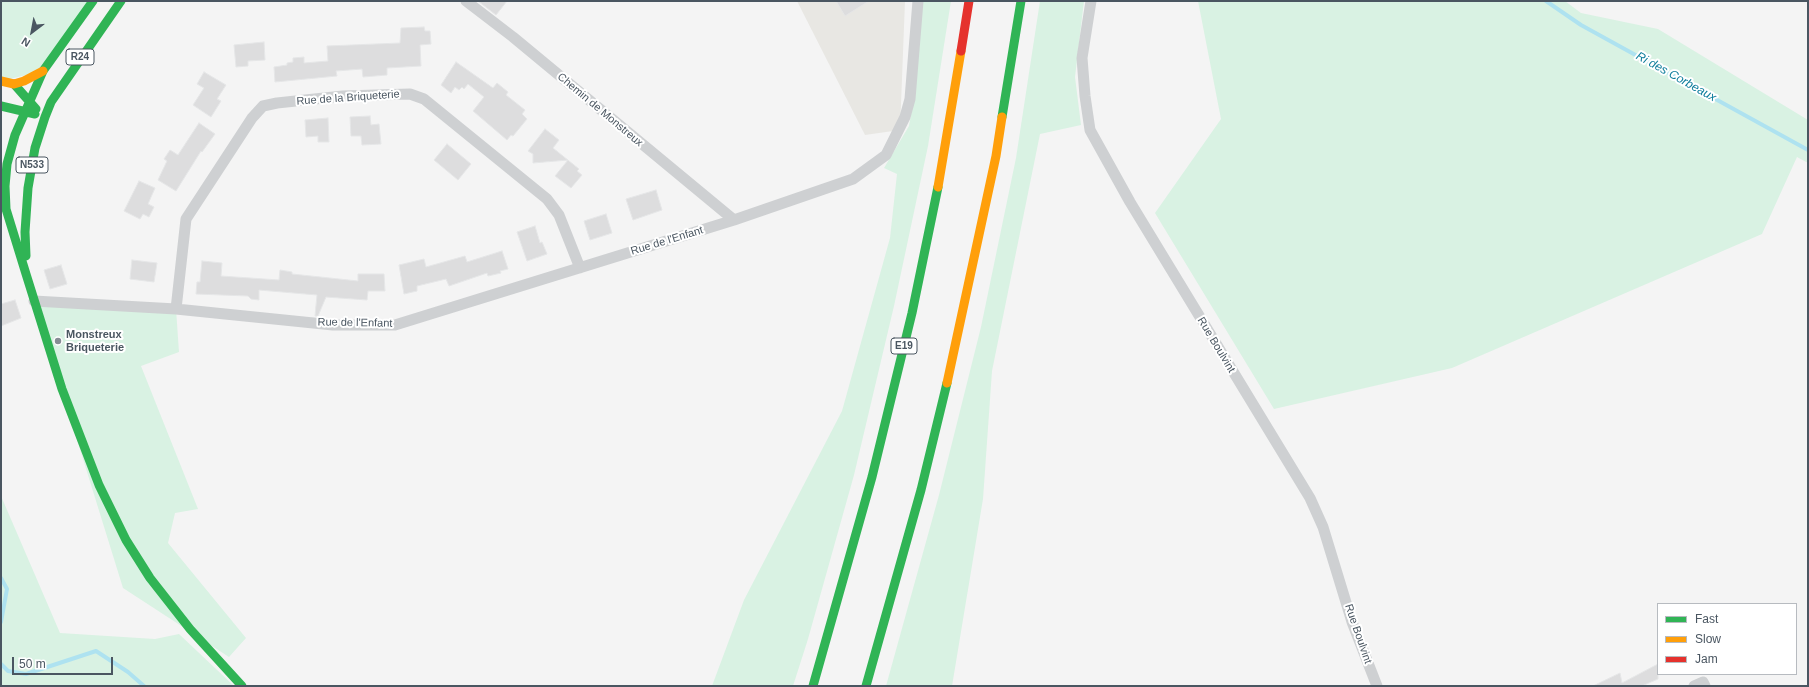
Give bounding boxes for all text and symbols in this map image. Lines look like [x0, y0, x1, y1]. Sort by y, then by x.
north arrow [12, 12, 52, 52]
text: N [19, 35, 32, 49]
road number: R24 [66, 49, 94, 65]
water label: Ri des Corbeaux [1633, 49, 1719, 105]
street label: Chemin de Monstreux [555, 70, 645, 150]
street label: Rue de la Briqueterie [296, 88, 400, 108]
road number: N533 [16, 157, 48, 173]
street label: Rue de l'Enfant [629, 224, 705, 258]
street label: Rue Boulvint [1194, 315, 1238, 375]
street label: Rue de l'Enfant [317, 316, 393, 330]
place label: Monstreux Briqueterie [66, 328, 124, 354]
marker: Monstreux Briqueterie [53, 336, 63, 346]
road number: E19 [891, 338, 917, 354]
street label: Rue Boulvint [1342, 602, 1374, 666]
legend [1657, 603, 1797, 675]
text: Fast [1695, 612, 1718, 626]
text: Slow [1695, 632, 1721, 646]
scale bar [14, 649, 115, 675]
text: Jam [1695, 652, 1718, 666]
text: 50 m [19, 657, 46, 671]

